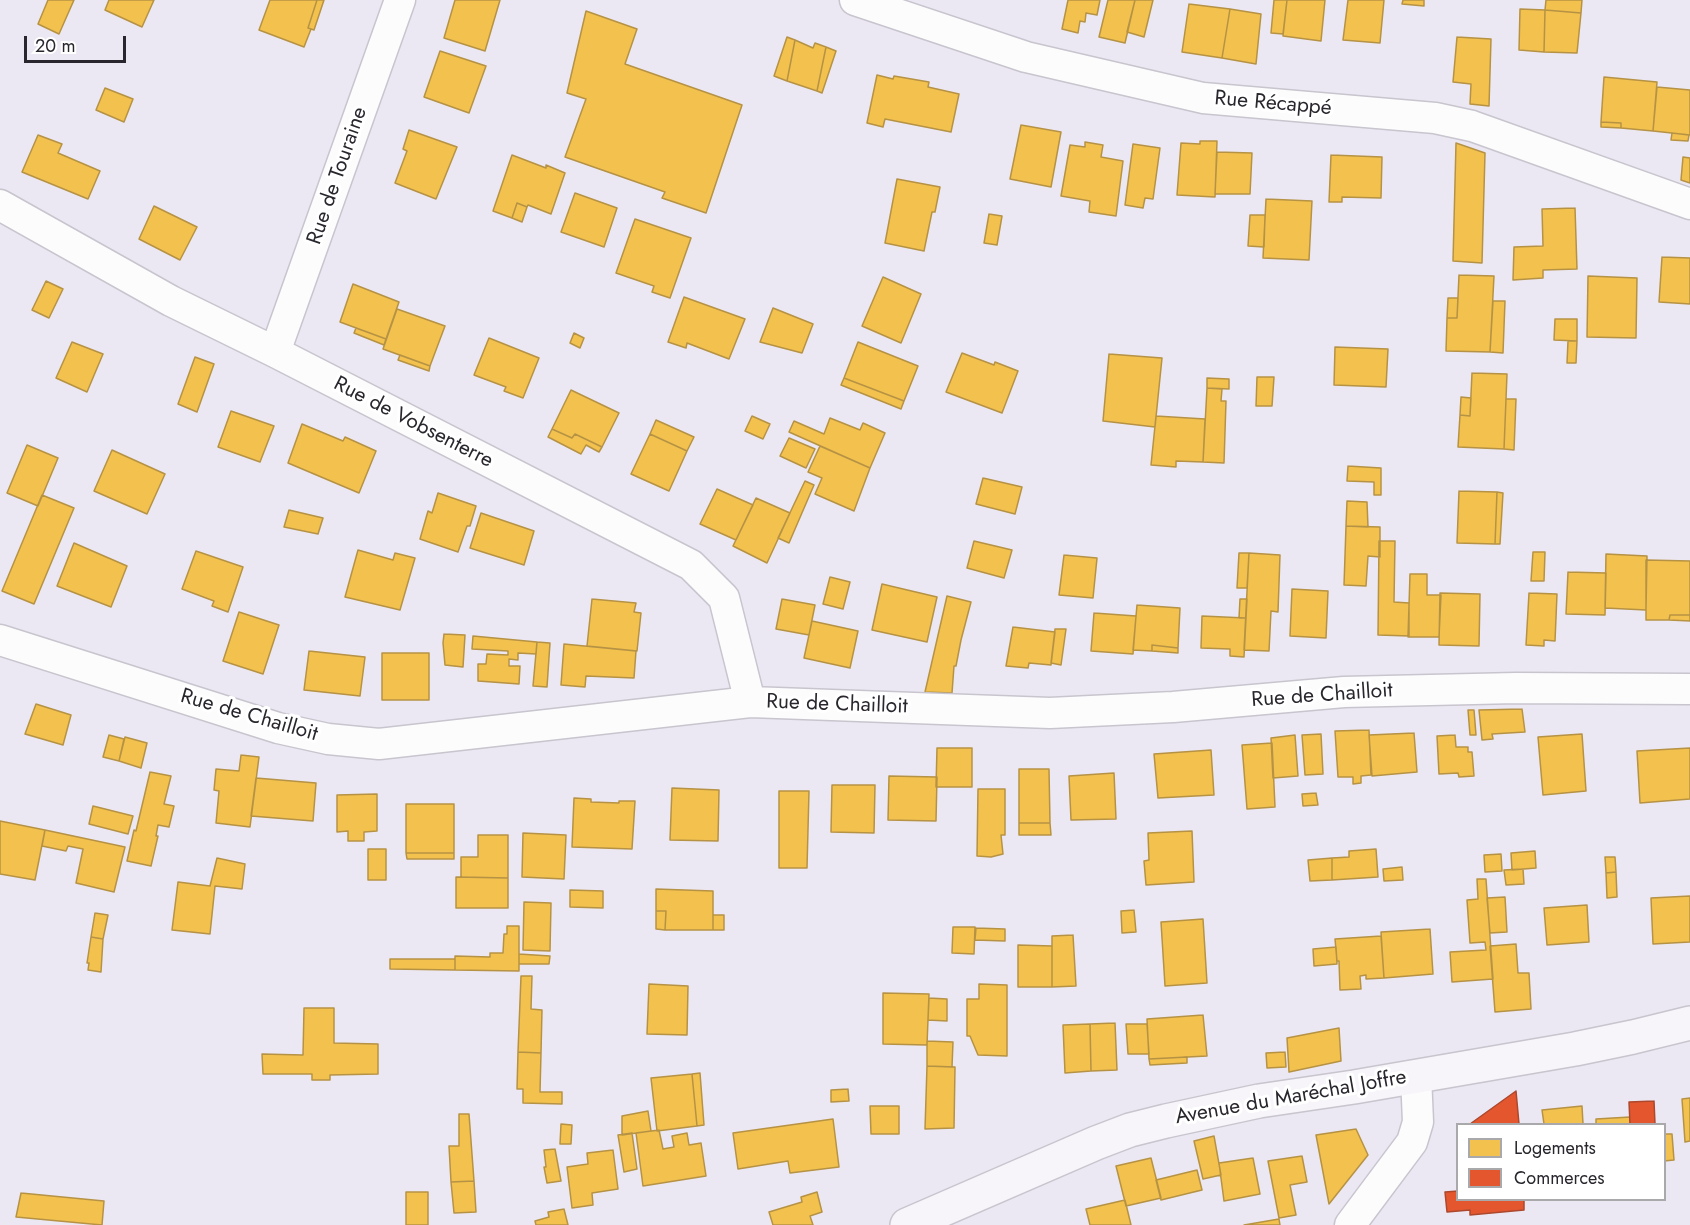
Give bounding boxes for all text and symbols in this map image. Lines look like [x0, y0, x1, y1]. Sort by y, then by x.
scale bar [27, 24, 129, 62]
text: 20 m [35, 33, 75, 59]
street label: Rue Récappé [1213, 86, 1333, 122]
street label: Rue de Touraine [303, 104, 373, 248]
street label: Rue de Vobsenterre [329, 372, 497, 474]
street label: Rue de Chailloit [1251, 678, 1393, 714]
street label: Rue de Chailloit [177, 684, 321, 748]
street label: Rue de Chailloit [766, 690, 908, 720]
street label: Avenue du Maréchal Joffre [1173, 1065, 1409, 1131]
legend [1456, 1123, 1666, 1201]
text: Logements [1514, 1135, 1596, 1161]
text: Commerces [1514, 1165, 1605, 1191]

